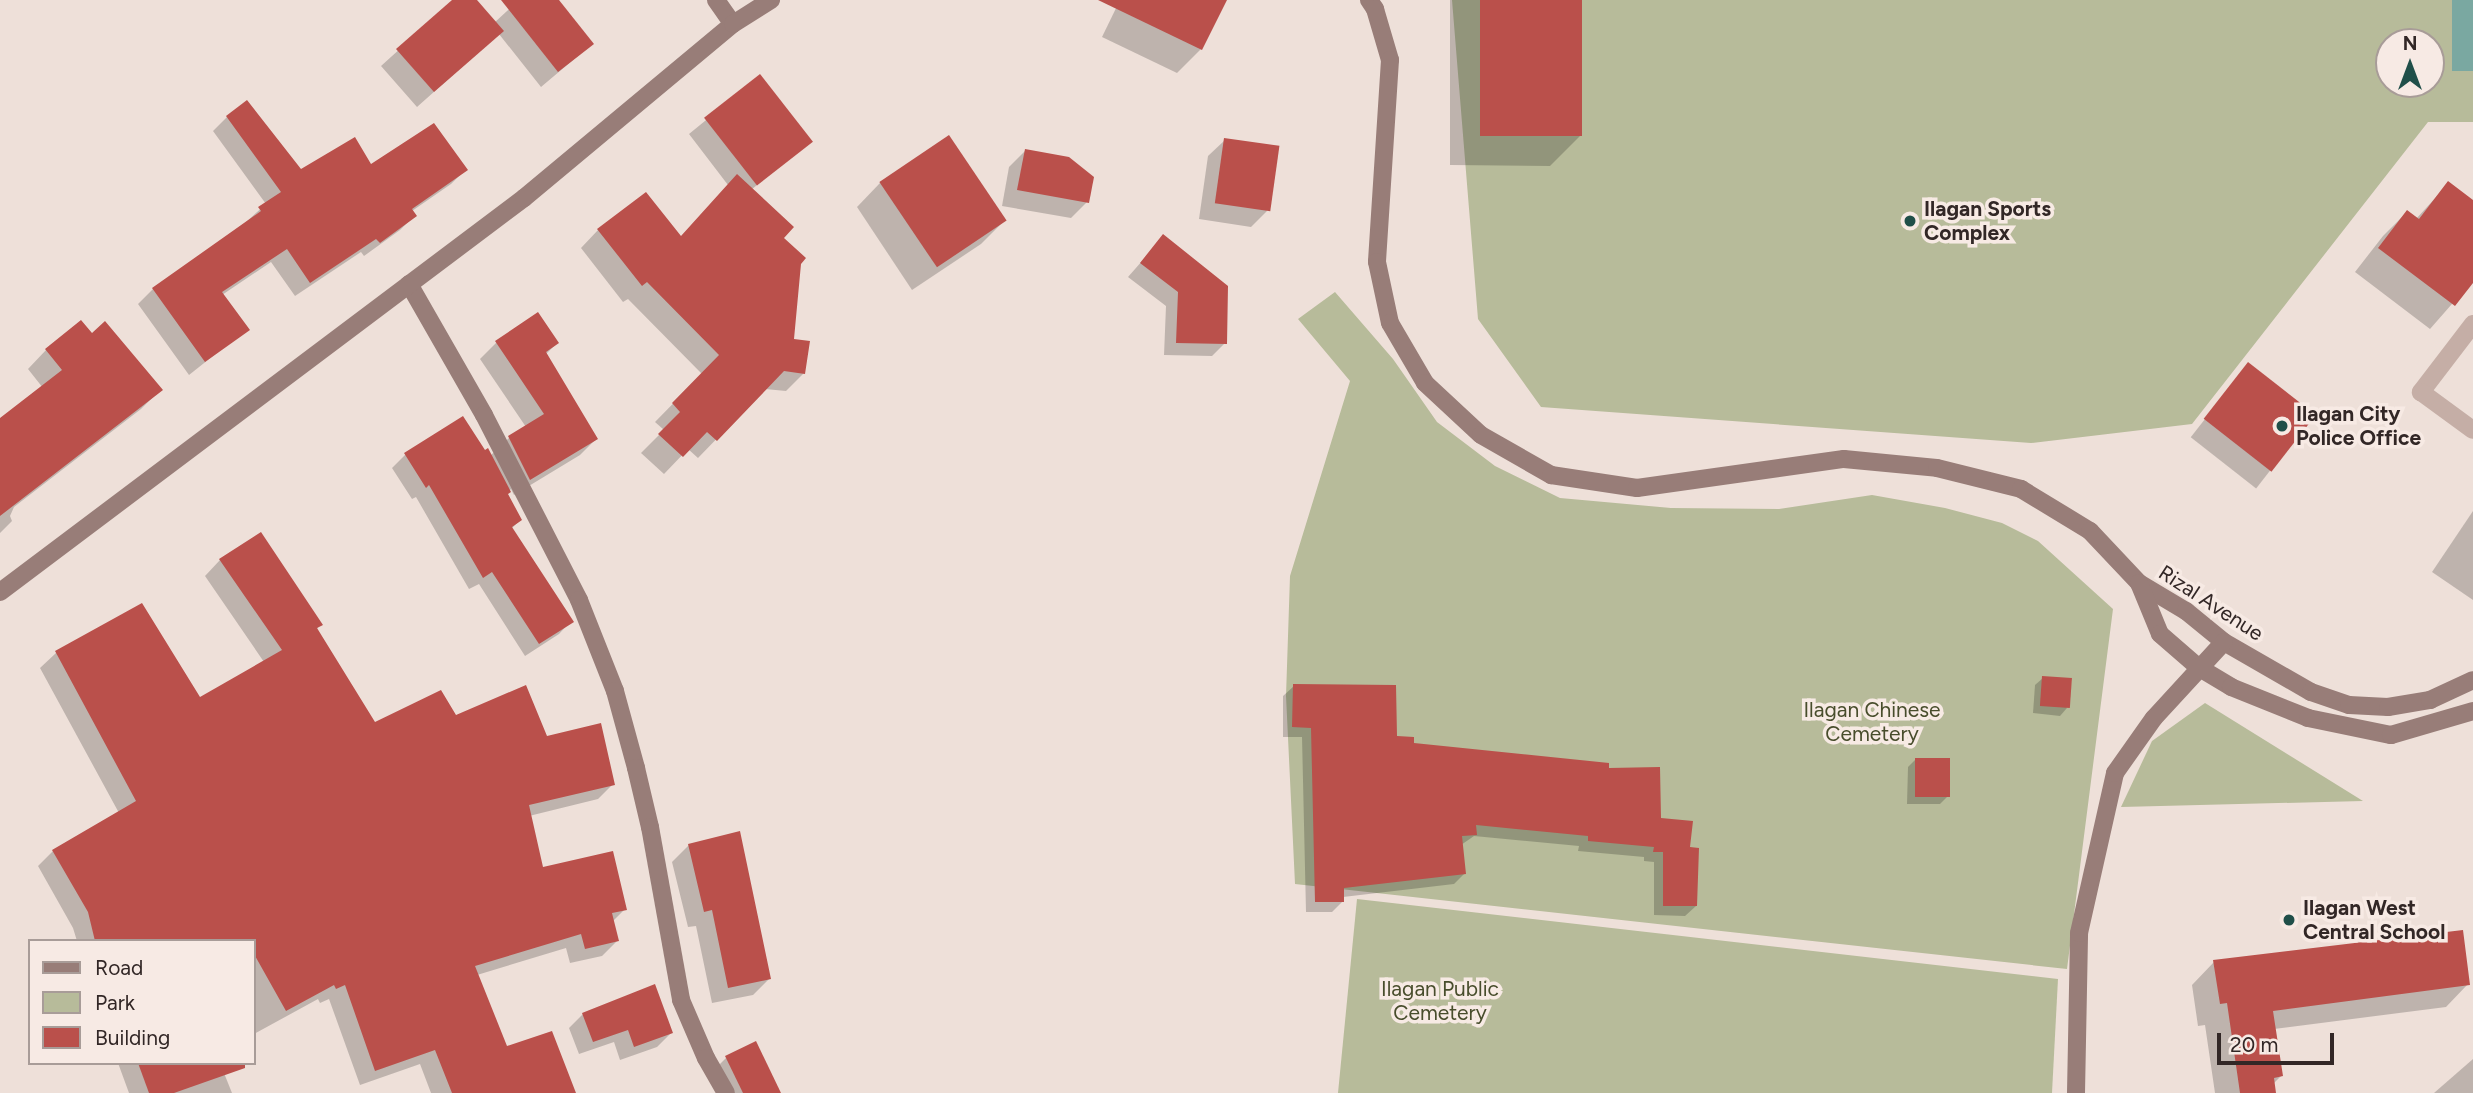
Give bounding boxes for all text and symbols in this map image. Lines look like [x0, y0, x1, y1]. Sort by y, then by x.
north arrow [2375, 28, 2445, 98]
text: N [2403, 32, 2417, 55]
place label: Ilagan Sports Complex [1924, 196, 2051, 246]
marker: Ilagan Sports Complex [1902, 213, 1918, 229]
place label: Ilagan City Police Office [2296, 401, 2421, 451]
marker: Ilagan City Police Office [2274, 418, 2290, 434]
street label: Rizal Avenue [2154, 560, 2268, 646]
park label: Ilagan Chinese Cemetery [1803, 697, 1941, 747]
place label: Ilagan West Central School [2303, 895, 2445, 945]
marker: Ilagan West Central School [2281, 912, 2297, 928]
legend [28, 939, 256, 1065]
text: Road [95, 955, 143, 980]
park label: Ilagan Public Cemetery [1381, 976, 1499, 1026]
text: Park [95, 990, 135, 1015]
scale bar [2221, 1020, 2338, 1064]
text: Building [95, 1025, 170, 1050]
text: 20 m [2230, 1032, 2278, 1057]

